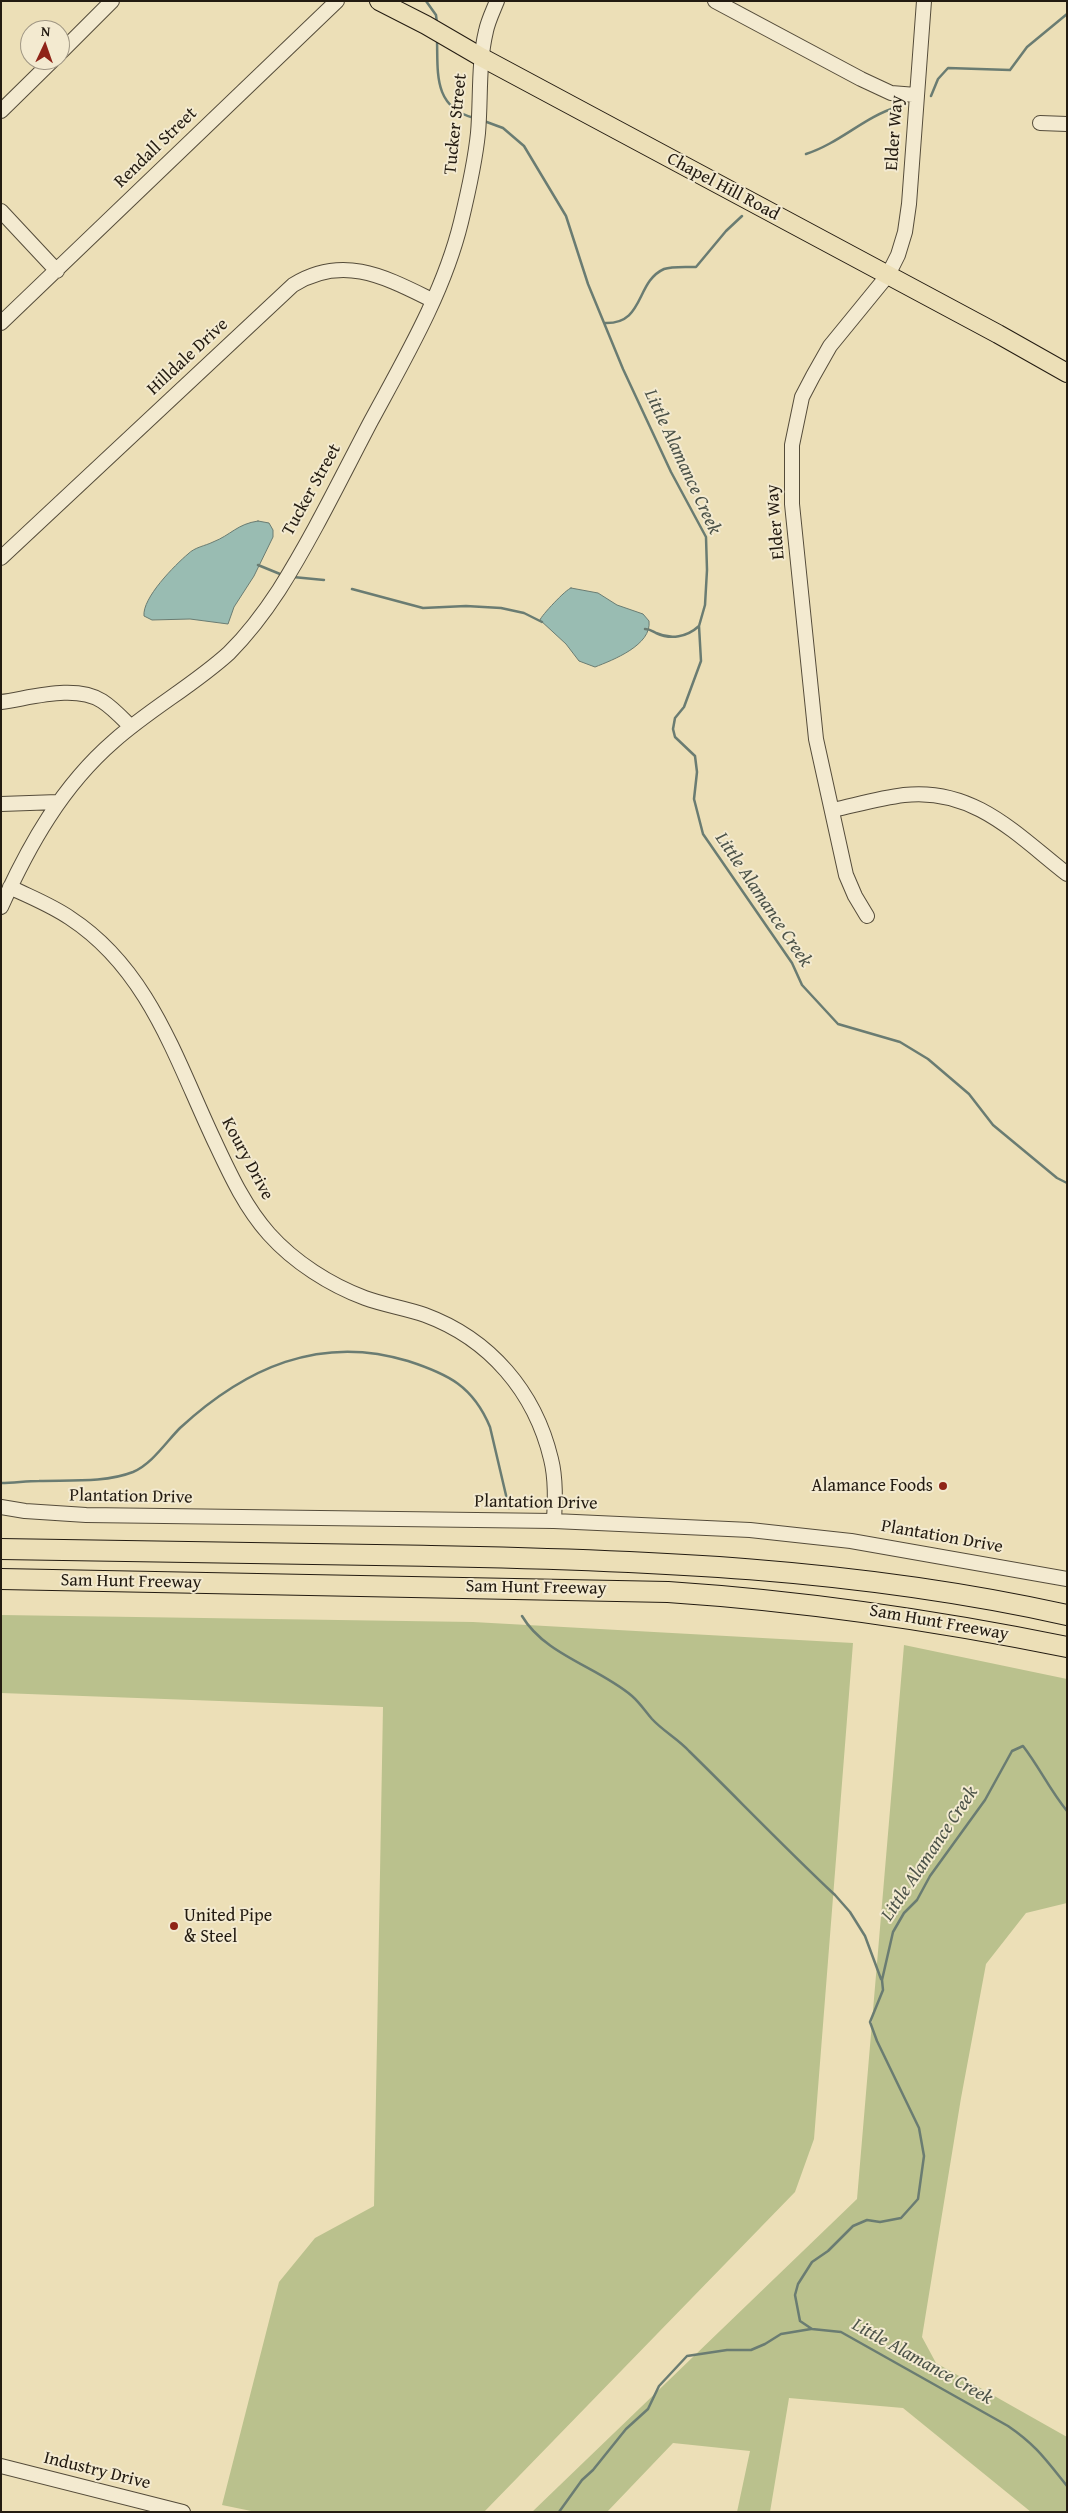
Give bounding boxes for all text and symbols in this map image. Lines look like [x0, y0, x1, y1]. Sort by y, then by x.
north arrow [20, 20, 70, 70]
text: N [41, 21, 51, 41]
street label: Tucker Street [440, 72, 472, 176]
street label: Elder Way [882, 95, 908, 171]
street label: Rendall Street [110, 103, 202, 193]
street label: Chapel Hill Road [663, 148, 783, 226]
street label: Hilldale Drive [143, 314, 233, 400]
water label: Little Alamance Creek [638, 386, 726, 538]
street label: Tucker Street [278, 440, 346, 540]
street label: Elder Way [762, 483, 790, 561]
water label: Little Alamance Creek [710, 828, 816, 972]
street label: Koury Drive [216, 1114, 278, 1204]
place label: Alamance Foods [812, 1475, 933, 1497]
marker: Alamance Foods [937, 1480, 949, 1492]
street label: Plantation Drive [69, 1485, 193, 1509]
street label: Plantation Drive [474, 1491, 598, 1515]
street label: Plantation Drive [879, 1516, 1005, 1558]
street label: Sam Hunt Freeway [60, 1570, 202, 1594]
street label: Sam Hunt Freeway [465, 1576, 607, 1600]
street label: Sam Hunt Freeway [868, 1600, 1010, 1646]
water label: Little Alamance Creek [877, 1782, 983, 1926]
place label: United Pipe & Steel [184, 1905, 272, 1948]
marker: United Pipe & Steel [168, 1920, 180, 1932]
water label: Little Alamance Creek [848, 2314, 996, 2410]
street label: Industry Drive [41, 2447, 153, 2495]

